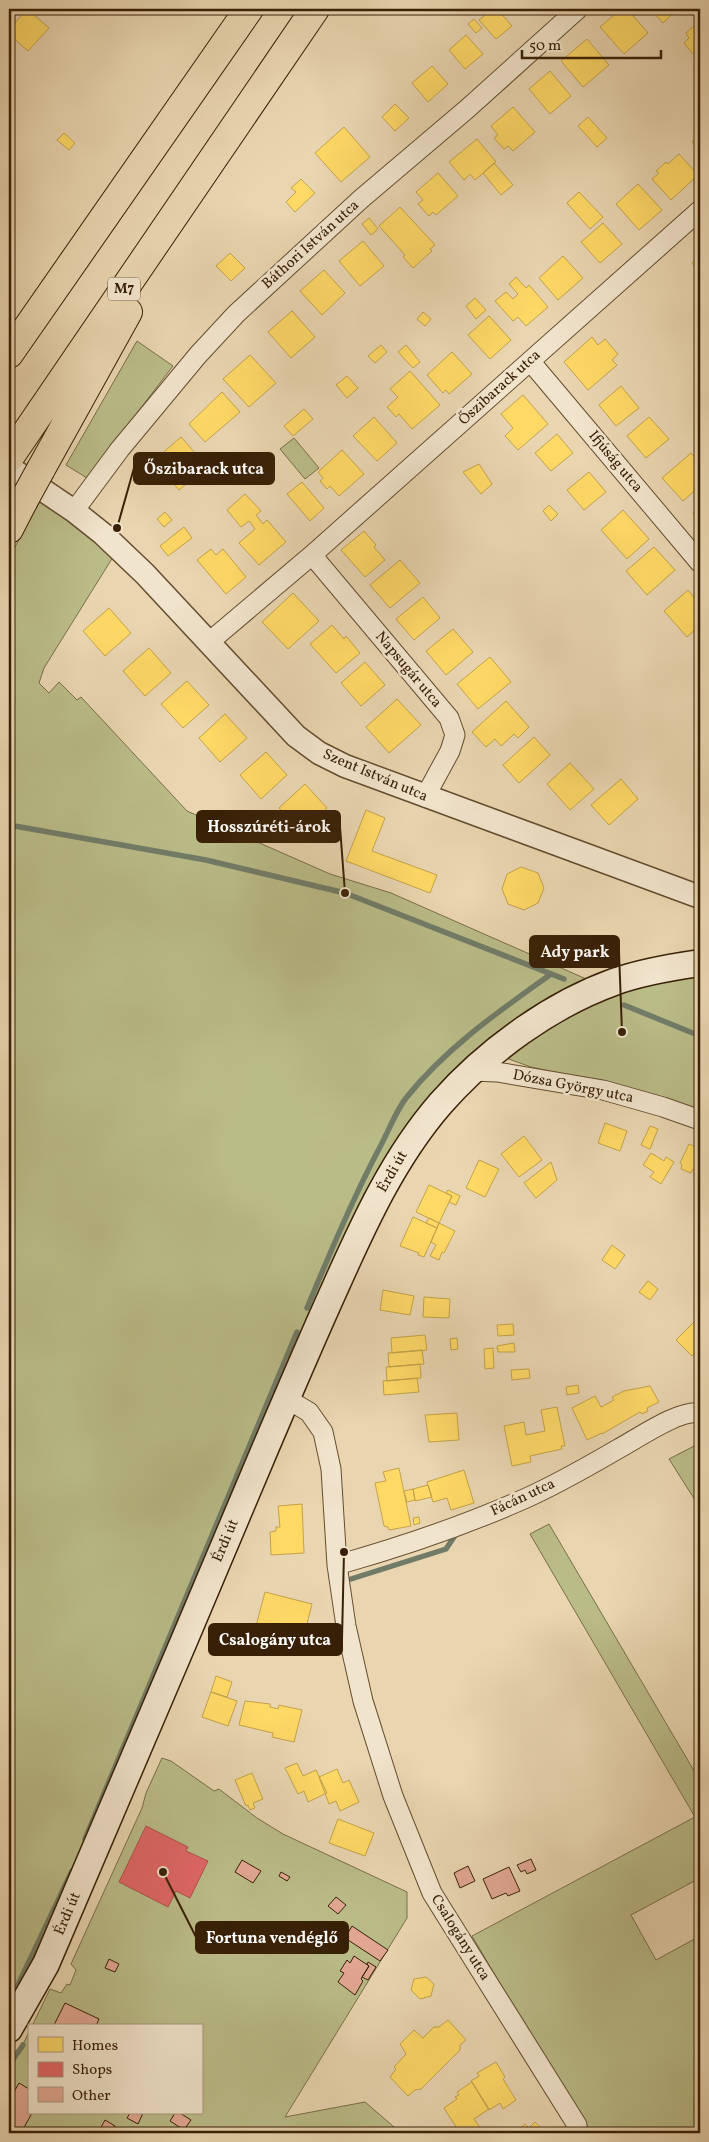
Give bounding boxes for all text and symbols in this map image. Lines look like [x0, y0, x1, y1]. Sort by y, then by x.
scale bar [522, 28, 660, 60]
text: 50 m [529, 36, 561, 57]
street label: Báthori István utca [258, 195, 364, 295]
road number: M7 [108, 278, 140, 300]
street label: Őszibarack utca [454, 345, 546, 431]
street label: Ifjúság utca [583, 426, 647, 498]
callout: Őszibarack utca [134, 453, 274, 484]
text: Őszibarack utca [144, 458, 264, 481]
street label: Napsugár utca [370, 627, 446, 713]
street label: Szent István utca [319, 744, 431, 808]
callout: Hosszúréti-árok [197, 811, 340, 842]
text: Hosszúréti-árok [207, 817, 331, 839]
callout: Ady park [530, 936, 619, 967]
text: Ady park [541, 942, 610, 964]
street label: Dózsa György utca [511, 1065, 635, 1109]
street label: Érdi út [373, 1147, 413, 1197]
street label: Fácán utca [487, 1474, 559, 1522]
street label: Érdi út [208, 1516, 244, 1566]
callout: Csalogány utca [209, 1624, 342, 1655]
text: Csalogány utca [219, 1630, 331, 1652]
street label: Érdi út [50, 1889, 86, 1939]
street label: Csalogány utca [425, 1891, 495, 1985]
callout: Fortuna vendéglő [196, 1922, 348, 1953]
text: Fortuna vendéglő [206, 1928, 338, 1950]
legend [28, 2024, 202, 2114]
text: Homes [72, 2036, 118, 2057]
text: Shops [72, 2060, 112, 2081]
text: Other [72, 2086, 111, 2107]

